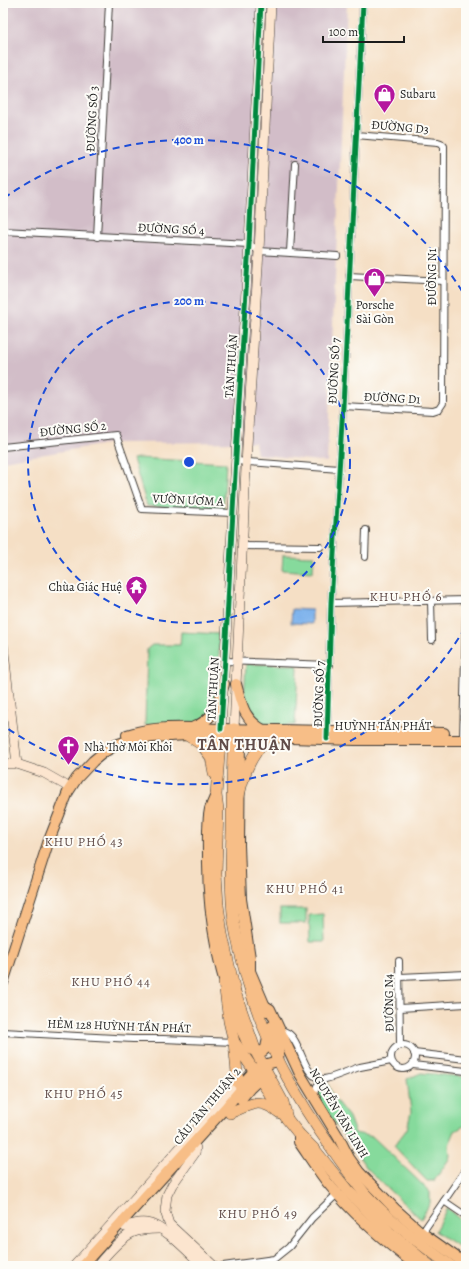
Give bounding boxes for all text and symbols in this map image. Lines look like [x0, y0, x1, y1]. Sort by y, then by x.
scale bar [323, 18, 404, 44]
text: 100 m [329, 24, 358, 40]
shop icon: Subaru [371, 81, 397, 114]
street label: ĐƯỜNG SỐ 3 [82, 85, 102, 153]
place label: Subaru [400, 86, 436, 102]
street label: ĐƯỜNG D3 [371, 117, 429, 137]
text: 400 m [174, 132, 204, 148]
street label: ĐƯỜNG SỐ 4 [137, 219, 205, 239]
street label: ĐƯỜNG N1 [424, 248, 440, 306]
shop icon: Porsche Sài Gòn [362, 265, 388, 298]
text: 200 m [174, 293, 204, 309]
place label: Porsche Sài Gòn [356, 297, 394, 327]
street label: TÂN THUẬN [221, 333, 241, 398]
street label: ĐƯỜNG SỐ 7 [324, 336, 344, 405]
street label: ĐƯỜNG D1 [363, 389, 421, 407]
street label: ĐƯỜNG SỐ 2 [39, 418, 107, 440]
centre of rings [182, 455, 196, 469]
street label: VƯỜN ƯƠM A [151, 490, 225, 510]
temple icon: Chùa Giác Huệ [124, 574, 150, 607]
place label: Chùa Giác Huệ [48, 579, 122, 595]
district label: KHU PHỐ 6 [370, 588, 442, 605]
street label: TÂN THUẬN [203, 656, 223, 721]
street label: ĐƯỜNG SỐ 7 [310, 660, 328, 727]
street label: HUỲNH TẤN PHÁT [335, 718, 432, 734]
church icon: Nhà Thờ Môi Khôi [55, 734, 81, 767]
district label: TÂN THUẬN [198, 734, 292, 756]
place label: Nhà Thờ Môi Khôi [84, 739, 172, 755]
district label: KHU PHỐ 43 [44, 833, 124, 850]
district label: KHU PHỐ 41 [266, 880, 344, 897]
district label: KHU PHỐ 44 [71, 973, 151, 990]
street label: ĐƯỜNG N4 [380, 973, 398, 1032]
street label: HẺM 128 HUỲNH TẤN PHÁT [47, 1016, 191, 1037]
street label: CẦU TÂN THUẬN 2 [170, 1064, 244, 1148]
street label: NGUYỄN VĂN LINH [306, 1065, 373, 1161]
district label: KHU PHỐ 45 [44, 1085, 124, 1102]
district label: KHU PHỐ 49 [218, 1205, 298, 1222]

